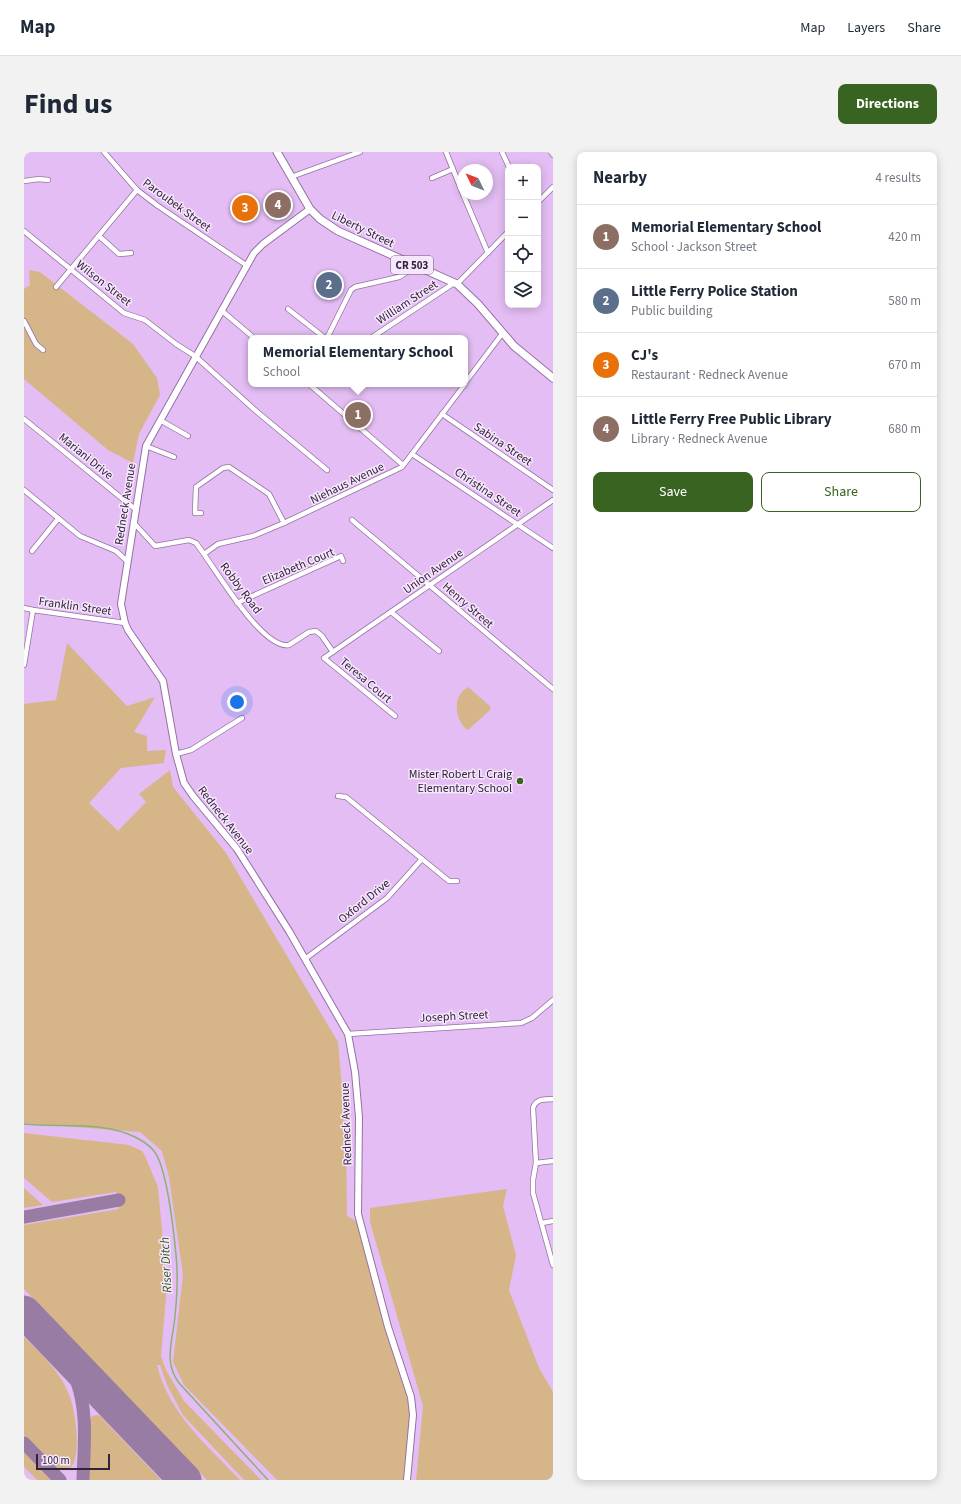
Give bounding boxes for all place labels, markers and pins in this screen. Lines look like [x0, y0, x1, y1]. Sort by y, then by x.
pin: 4 [265, 190, 291, 220]
pin: 3 [232, 193, 258, 223]
pin: 2 [316, 270, 342, 300]
pin: 1 [345, 400, 371, 430]
place label: Mister Robert L Craig Elementary School [409, 766, 512, 797]
marker: Mister Robert L Craig Elementary School [515, 776, 525, 786]

